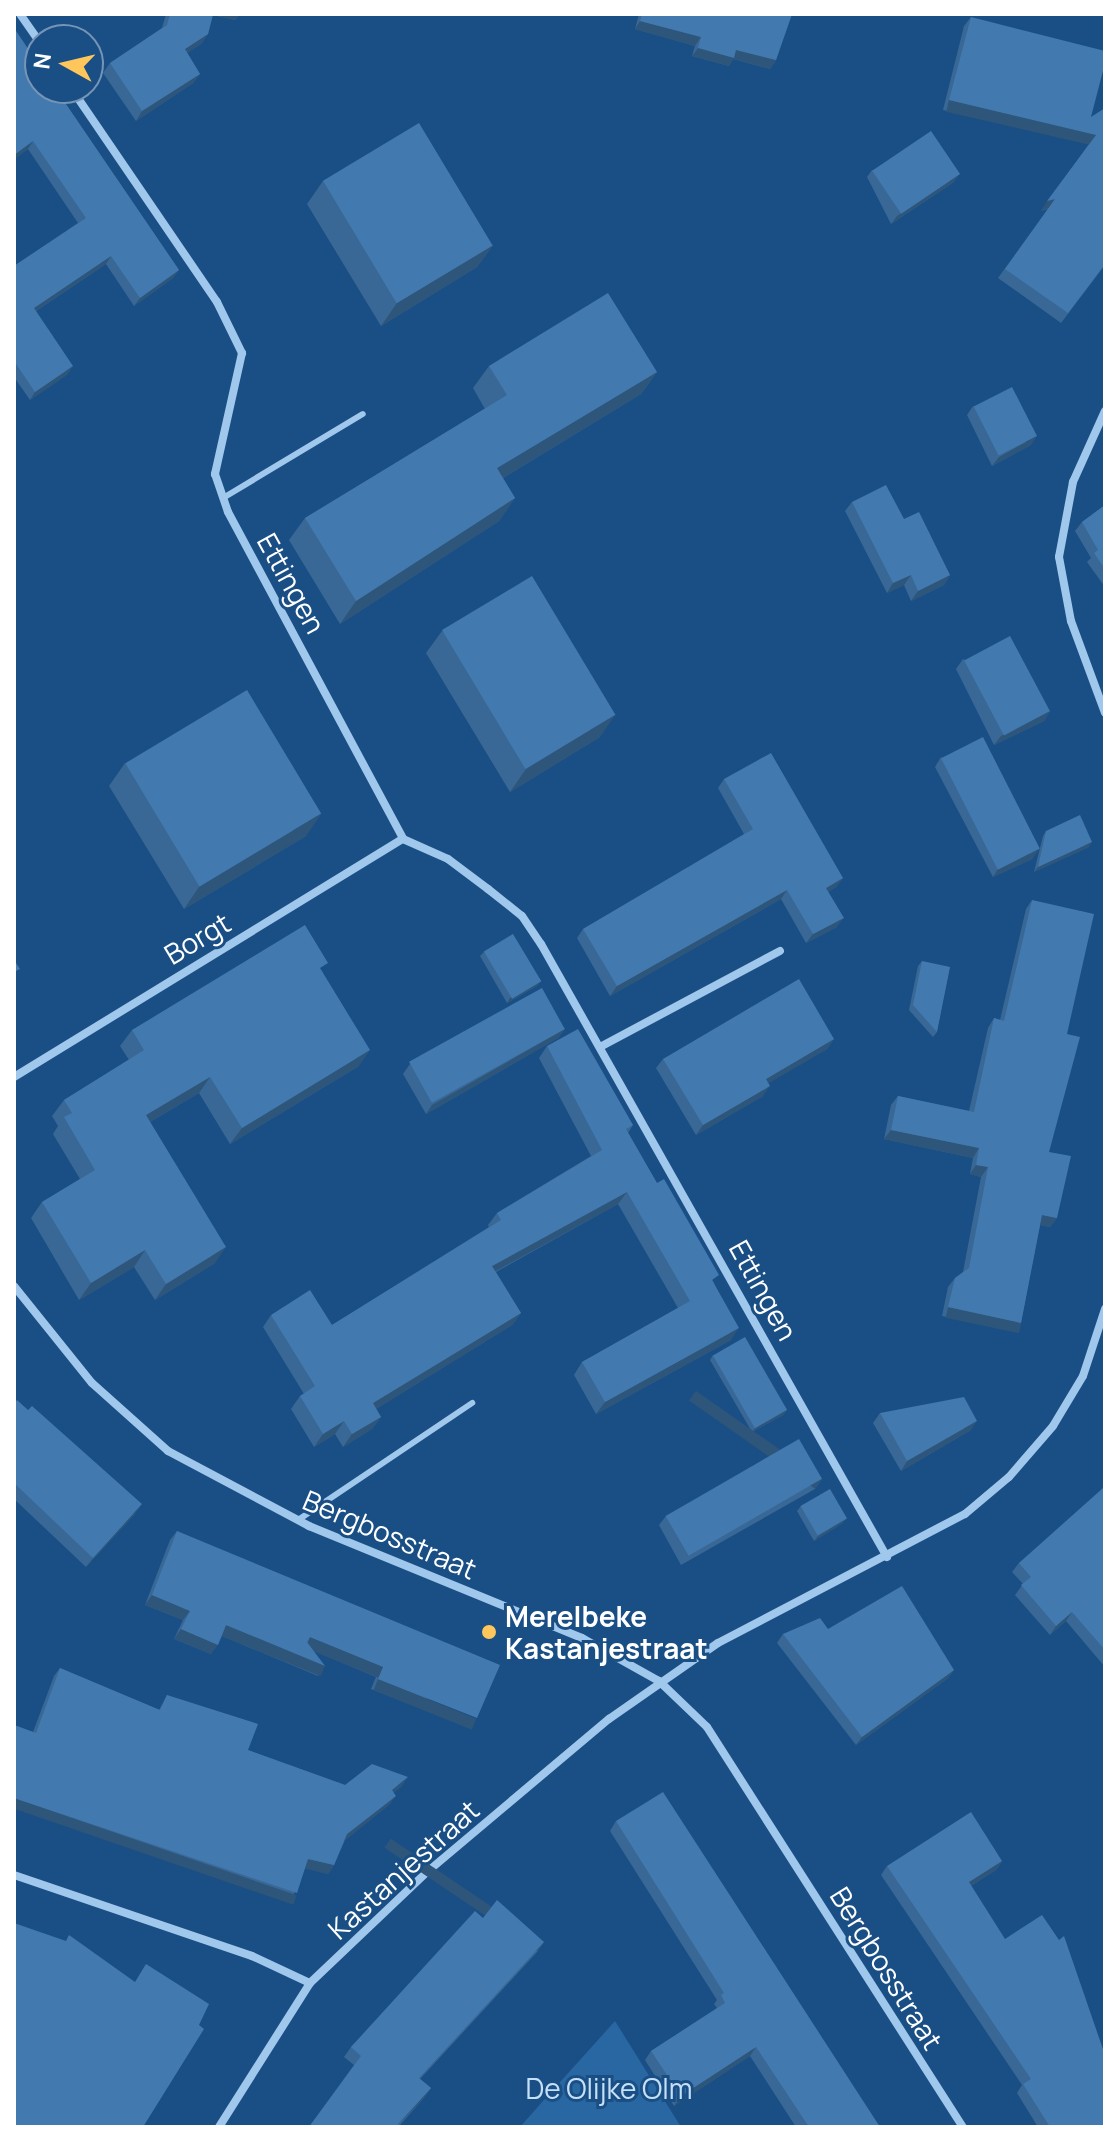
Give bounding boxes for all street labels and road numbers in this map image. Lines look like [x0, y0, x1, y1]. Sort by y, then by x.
street label: Ettingen [251, 527, 333, 639]
street label: Borgt [158, 905, 236, 971]
street label: Ettingen [723, 1234, 805, 1346]
street label: Bergbosstraat [298, 1482, 482, 1586]
street label: Kastanjestraat [321, 1792, 485, 1946]
street label: Bergbosstraat [824, 1881, 950, 2055]

